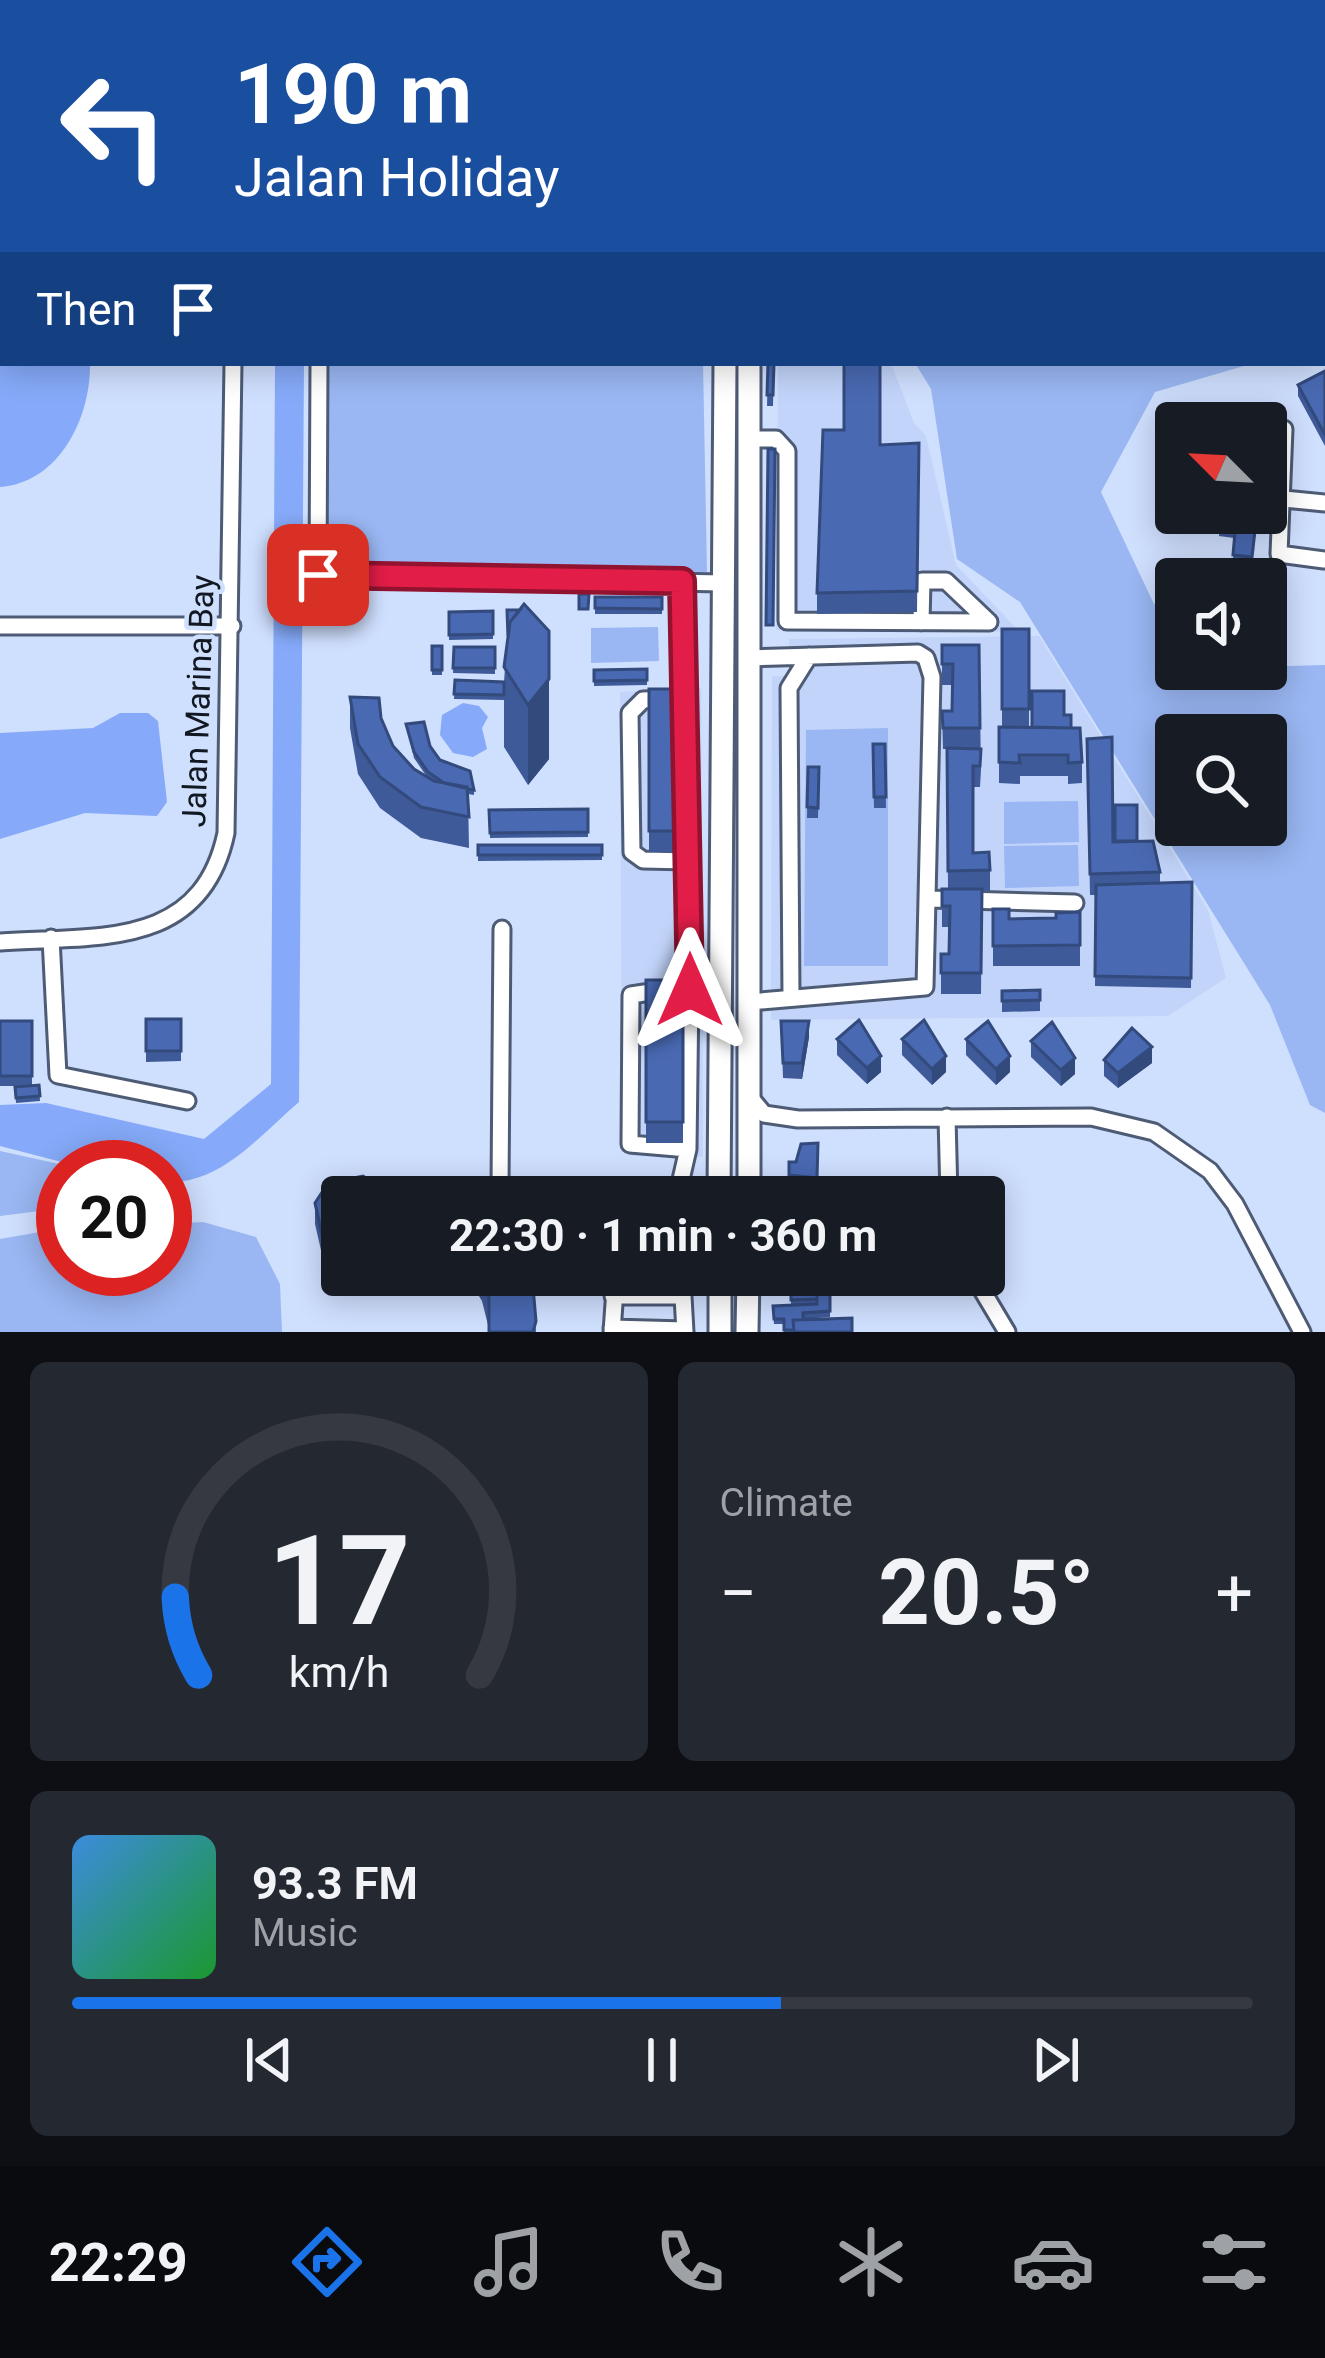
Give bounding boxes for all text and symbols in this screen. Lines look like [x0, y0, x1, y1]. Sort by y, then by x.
text: 190 m [234, 45, 472, 144]
icon: left [36, 48, 192, 204]
text: Jalan Holiday [234, 146, 559, 209]
icon: arrive [160, 276, 226, 342]
text: Then [36, 283, 136, 336]
north arrow [1155, 402, 1287, 534]
map controls [1155, 402, 1287, 846]
pin [267, 524, 369, 626]
icon: arrive [285, 542, 351, 608]
button: sound [1155, 558, 1287, 690]
street label: Jalan Marina Bay [174, 574, 222, 828]
button: search [1155, 714, 1287, 846]
position arrow [627, 927, 753, 1053]
speed limit sign: 20 [36, 1140, 192, 1296]
text: 22:30 · 1 min · 360 m [449, 1209, 877, 1262]
text: Climate [720, 1480, 853, 1526]
text: 17 [267, 1508, 410, 1654]
text: 20.5° [878, 1541, 1094, 1646]
text: − [720, 1555, 757, 1632]
text: + [1216, 1555, 1253, 1632]
text: km/h [288, 1646, 389, 1696]
text: 93.3 FM [252, 1857, 418, 1910]
text: Music [252, 1910, 358, 1956]
icon: previous [236, 2027, 302, 2093]
icon: pause [629, 2027, 695, 2093]
icon: next [1023, 2027, 1089, 2093]
icon: directions [285, 2220, 369, 2304]
icon: music [467, 2220, 551, 2304]
icon: phone [648, 2220, 732, 2304]
icon: climate [829, 2220, 913, 2304]
icon: car [1011, 2220, 1095, 2304]
icon: filters [1192, 2220, 1276, 2304]
text: 22:29 [49, 2231, 188, 2294]

